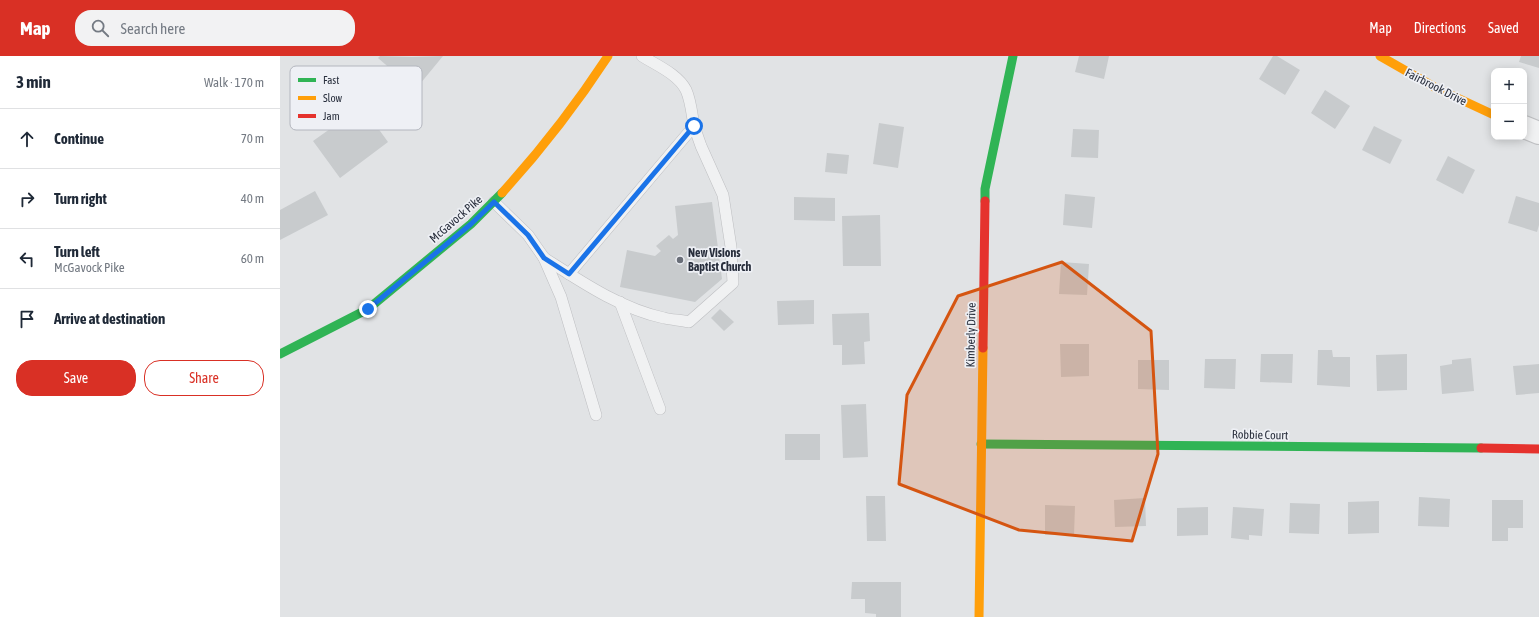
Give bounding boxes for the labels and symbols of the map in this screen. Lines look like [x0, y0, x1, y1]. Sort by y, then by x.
legend [290, 66, 422, 130]
street label: Fairbrook Drive [1403, 66, 1469, 108]
text: Fast [323, 74, 339, 86]
text: Slow [323, 92, 342, 104]
text: Jam [323, 110, 340, 122]
route start [685, 117, 703, 135]
street label: McGavock Pike [427, 192, 485, 246]
place label: New Visions Baptist Church [688, 246, 752, 274]
marker: New Visions Baptist Church [675, 255, 685, 265]
route end [359, 300, 377, 318]
street label: Kimberly Drive [963, 302, 979, 368]
street label: Robbie Court [1232, 428, 1289, 443]

